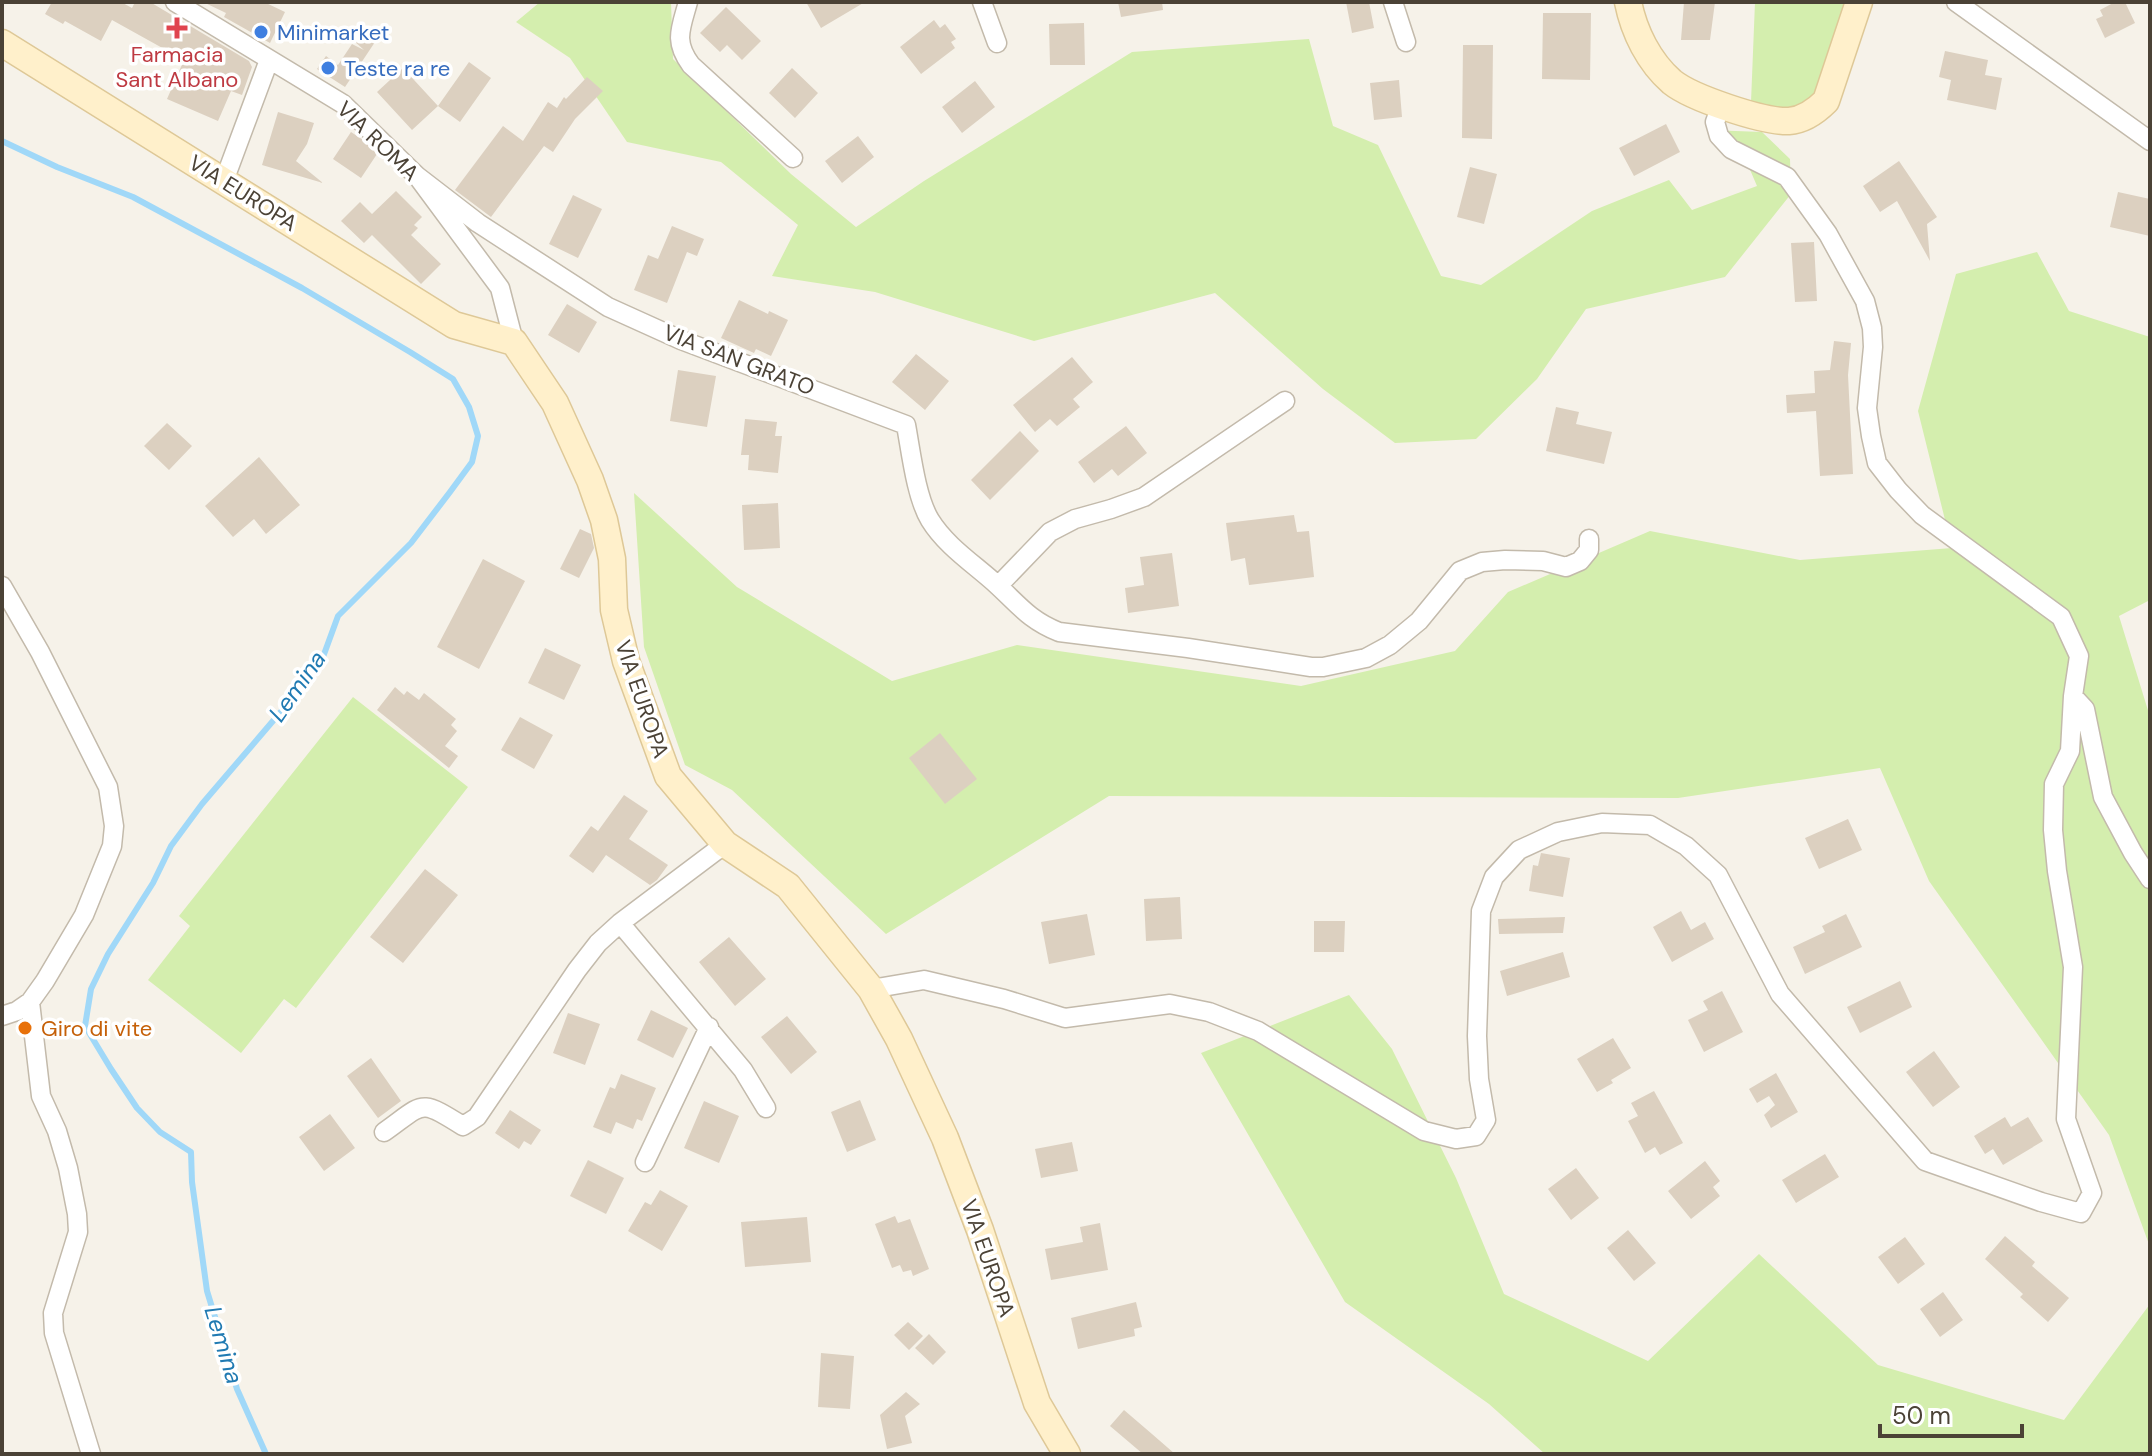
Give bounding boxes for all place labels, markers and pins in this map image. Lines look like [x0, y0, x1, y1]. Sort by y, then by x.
place label: Minimarket [277, 18, 389, 47]
marker: Farmacia Sant Albano [168, 19, 186, 37]
marker: Minimarket [252, 23, 270, 41]
place label: Farmacia Sant Albano [116, 40, 238, 94]
place label: Teste ra re [344, 54, 450, 83]
marker: Teste ra re [319, 59, 337, 77]
place label: Giro di vite [41, 1014, 152, 1043]
marker: Giro di vite [16, 1019, 34, 1037]

